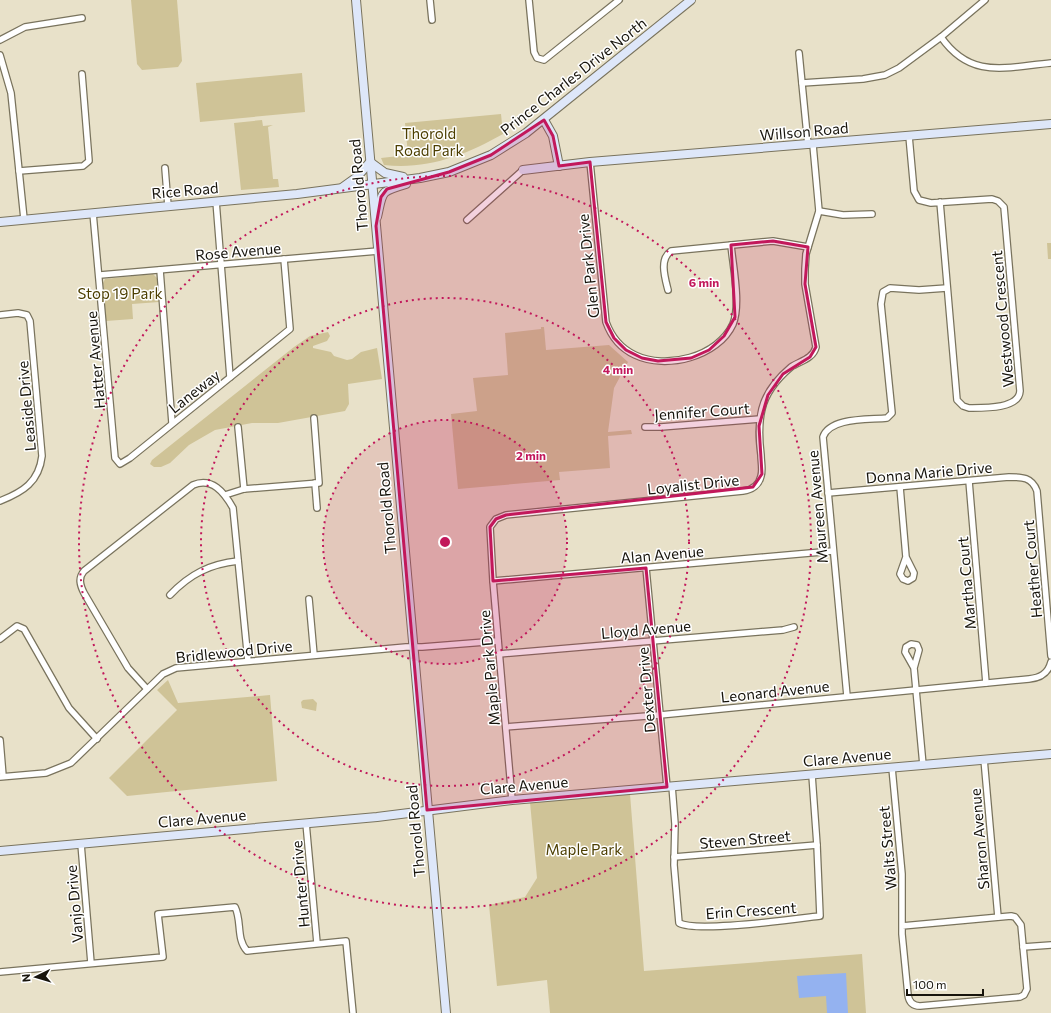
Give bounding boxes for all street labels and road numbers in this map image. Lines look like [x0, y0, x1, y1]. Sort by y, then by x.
street label: Prince Charles Drive North [496, 13, 650, 139]
street label: Willson Road [759, 118, 849, 144]
street label: Thorold Road [345, 138, 371, 232]
street label: Rice Road [151, 178, 219, 202]
street label: Glen Park Drive [574, 213, 602, 319]
street label: Rose Avenue [194, 238, 282, 264]
street label: Westwood Crescent [987, 250, 1017, 388]
street label: Hatter Avenue [82, 310, 108, 410]
street label: Leaside Drive [13, 360, 39, 452]
street label: Laneway [165, 365, 223, 417]
street label: Jennifer Court [654, 399, 750, 423]
street label: Maureen Avenue [803, 450, 831, 564]
street label: Donna Marie Drive [865, 457, 993, 486]
street label: Thorold Road [373, 461, 399, 555]
street label: Loyalist Drive [646, 470, 740, 498]
street label: Heather Court [1019, 519, 1045, 619]
street label: Martha Court [953, 536, 979, 630]
street label: Alan Avenue [620, 541, 704, 567]
street label: Maple Park Drive [475, 609, 503, 727]
street label: Lloyd Avenue [600, 616, 692, 642]
street label: Bridlewood Drive [175, 636, 293, 666]
street label: Dexter Drive [633, 646, 659, 734]
street label: Leonard Avenue [720, 676, 830, 706]
street label: Clare Avenue [802, 744, 892, 770]
street label: Clare Avenue [479, 772, 569, 798]
street label: Thorold Road [402, 784, 428, 878]
street label: Sharon Avenue [966, 788, 992, 890]
street label: Clare Avenue [157, 805, 247, 831]
street label: Walts Street [874, 805, 900, 891]
street label: Steven Street [699, 826, 791, 852]
street label: Hunter Drive [287, 840, 313, 928]
street label: Vanjo Drive [62, 864, 86, 944]
street label: Erin Crescent [705, 898, 797, 922]

